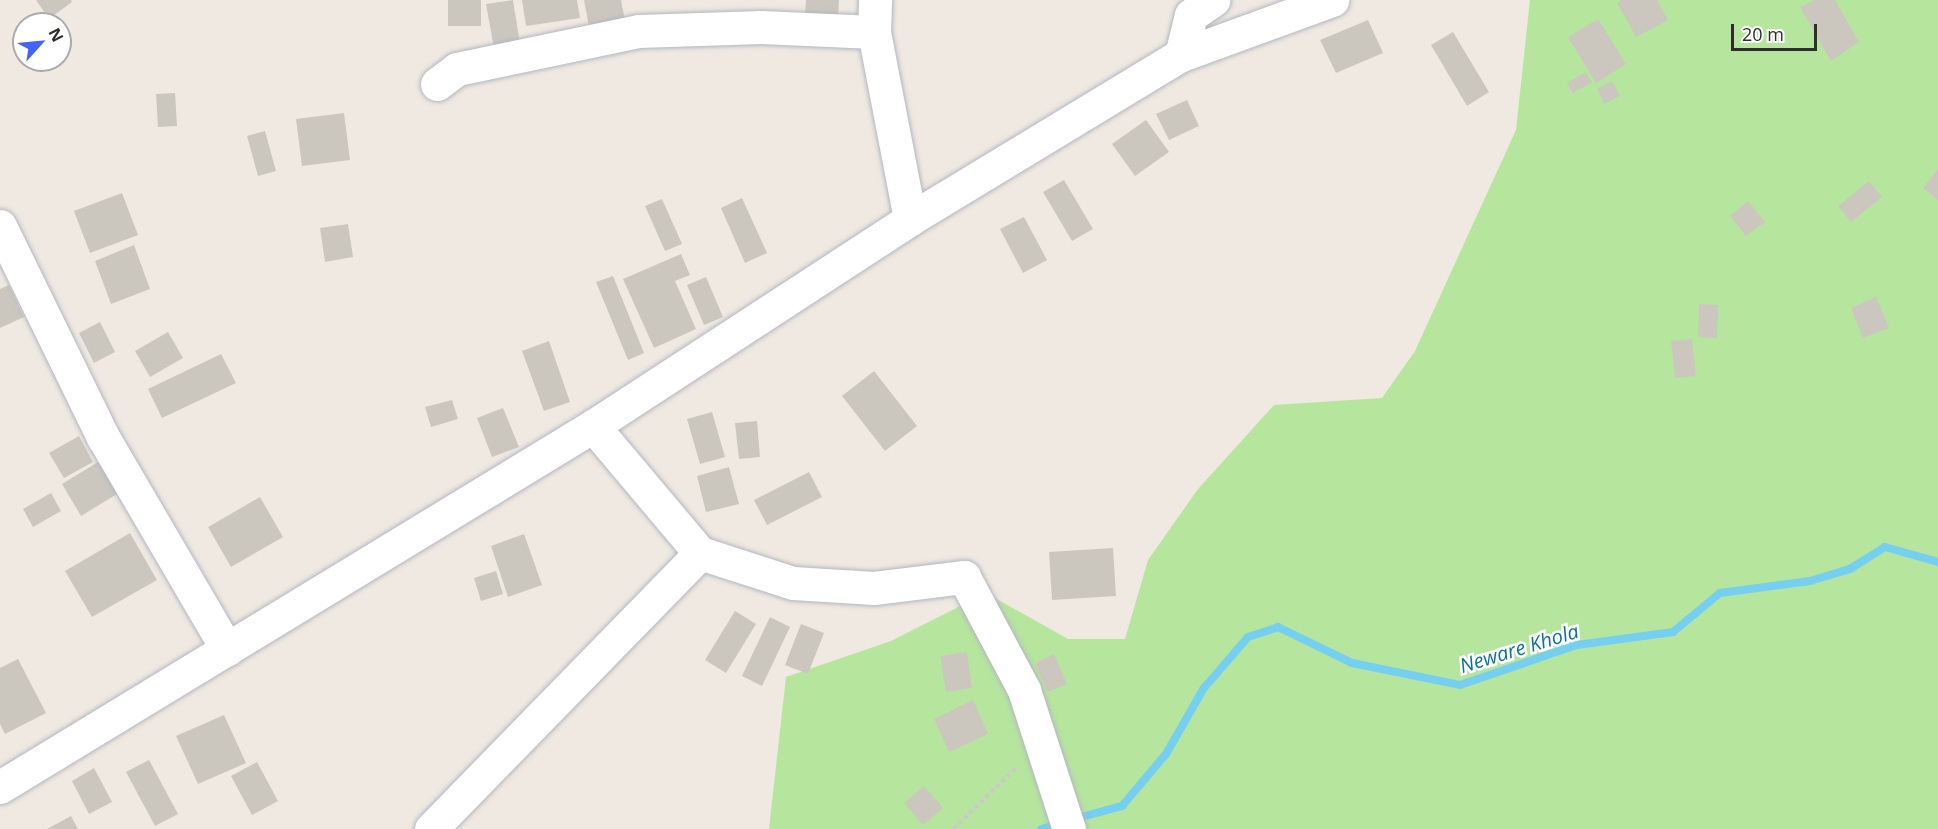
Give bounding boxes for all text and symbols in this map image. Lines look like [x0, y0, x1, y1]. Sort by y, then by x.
north arrow [12, 12, 72, 72]
scale bar [1734, 12, 1820, 50]
text: 20 m [1742, 22, 1784, 46]
text: N [43, 24, 69, 46]
water label: Neware Khola [1457, 619, 1581, 677]

